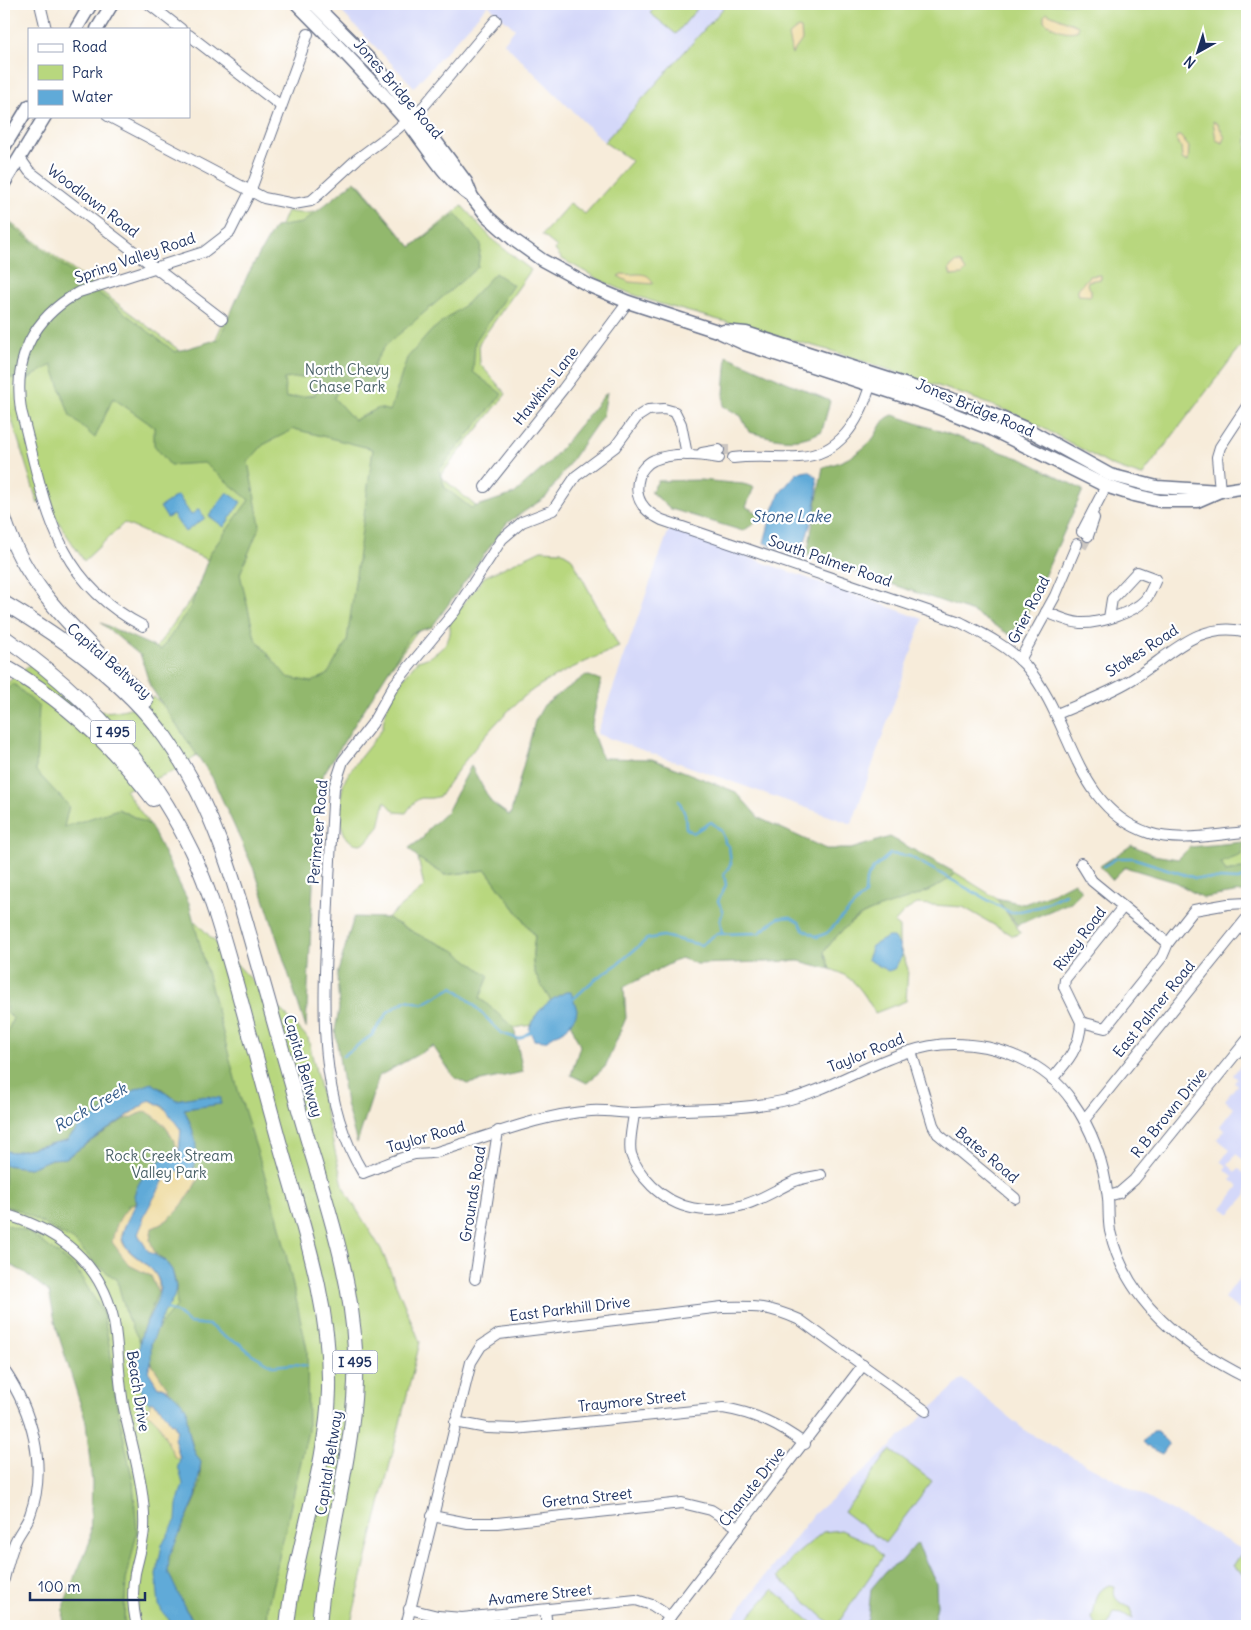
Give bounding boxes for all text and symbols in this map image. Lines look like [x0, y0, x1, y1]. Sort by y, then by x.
legend [28, 28, 190, 118]
north arrow [1174, 28, 1224, 78]
street label: Jones Bridge Road [350, 35, 447, 143]
text: Road [72, 37, 107, 56]
text: N [1180, 52, 1199, 72]
text: Park [72, 63, 103, 82]
text: Water [72, 87, 113, 106]
street label: Woodlawn Road [44, 160, 143, 241]
street label: Spring Valley Road [72, 228, 198, 287]
street label: Hawkins Lane [509, 343, 582, 429]
park label: North Chevy Chase Park [305, 360, 389, 396]
street label: Jones Bridge Road [913, 374, 1037, 441]
water label: Stone Lake [751, 506, 832, 526]
street label: South Palmer Road [766, 530, 895, 591]
street label: Grier Road [1003, 573, 1054, 647]
street label: Capital Beltway [63, 619, 156, 703]
street label: Stokes Road [1102, 620, 1182, 681]
road number: I 495 [90, 720, 136, 744]
street label: Perimeter Road [303, 779, 332, 885]
street label: Rixey Road [1049, 903, 1110, 974]
street label: East Palmer Road [1109, 956, 1199, 1061]
street label: Capital Beltway [280, 1012, 327, 1119]
street label: Taylor Road [825, 1029, 907, 1076]
street label: R B Brown Drive [1127, 1064, 1211, 1162]
water label: Rock Creek [50, 1077, 132, 1136]
street label: Taylor Road [385, 1116, 467, 1157]
street label: Bates Road [952, 1123, 1023, 1187]
street label: Grounds Road [456, 1144, 490, 1243]
park label: Rock Creek Stream Valley Park [105, 1146, 233, 1182]
street label: East Parkhill Drive [509, 1292, 631, 1325]
street label: Beach Drive [123, 1349, 154, 1433]
road number: I 495 [332, 1350, 378, 1374]
street label: Traymore Street [577, 1385, 687, 1416]
street label: Capital Beltway [311, 1409, 346, 1517]
street label: Chanute Drive [714, 1443, 789, 1531]
street label: Gretna Street [541, 1483, 633, 1512]
scale bar [30, 1570, 145, 1602]
text: 100 m [38, 1577, 80, 1596]
street label: Avamere Street [487, 1580, 593, 1609]

